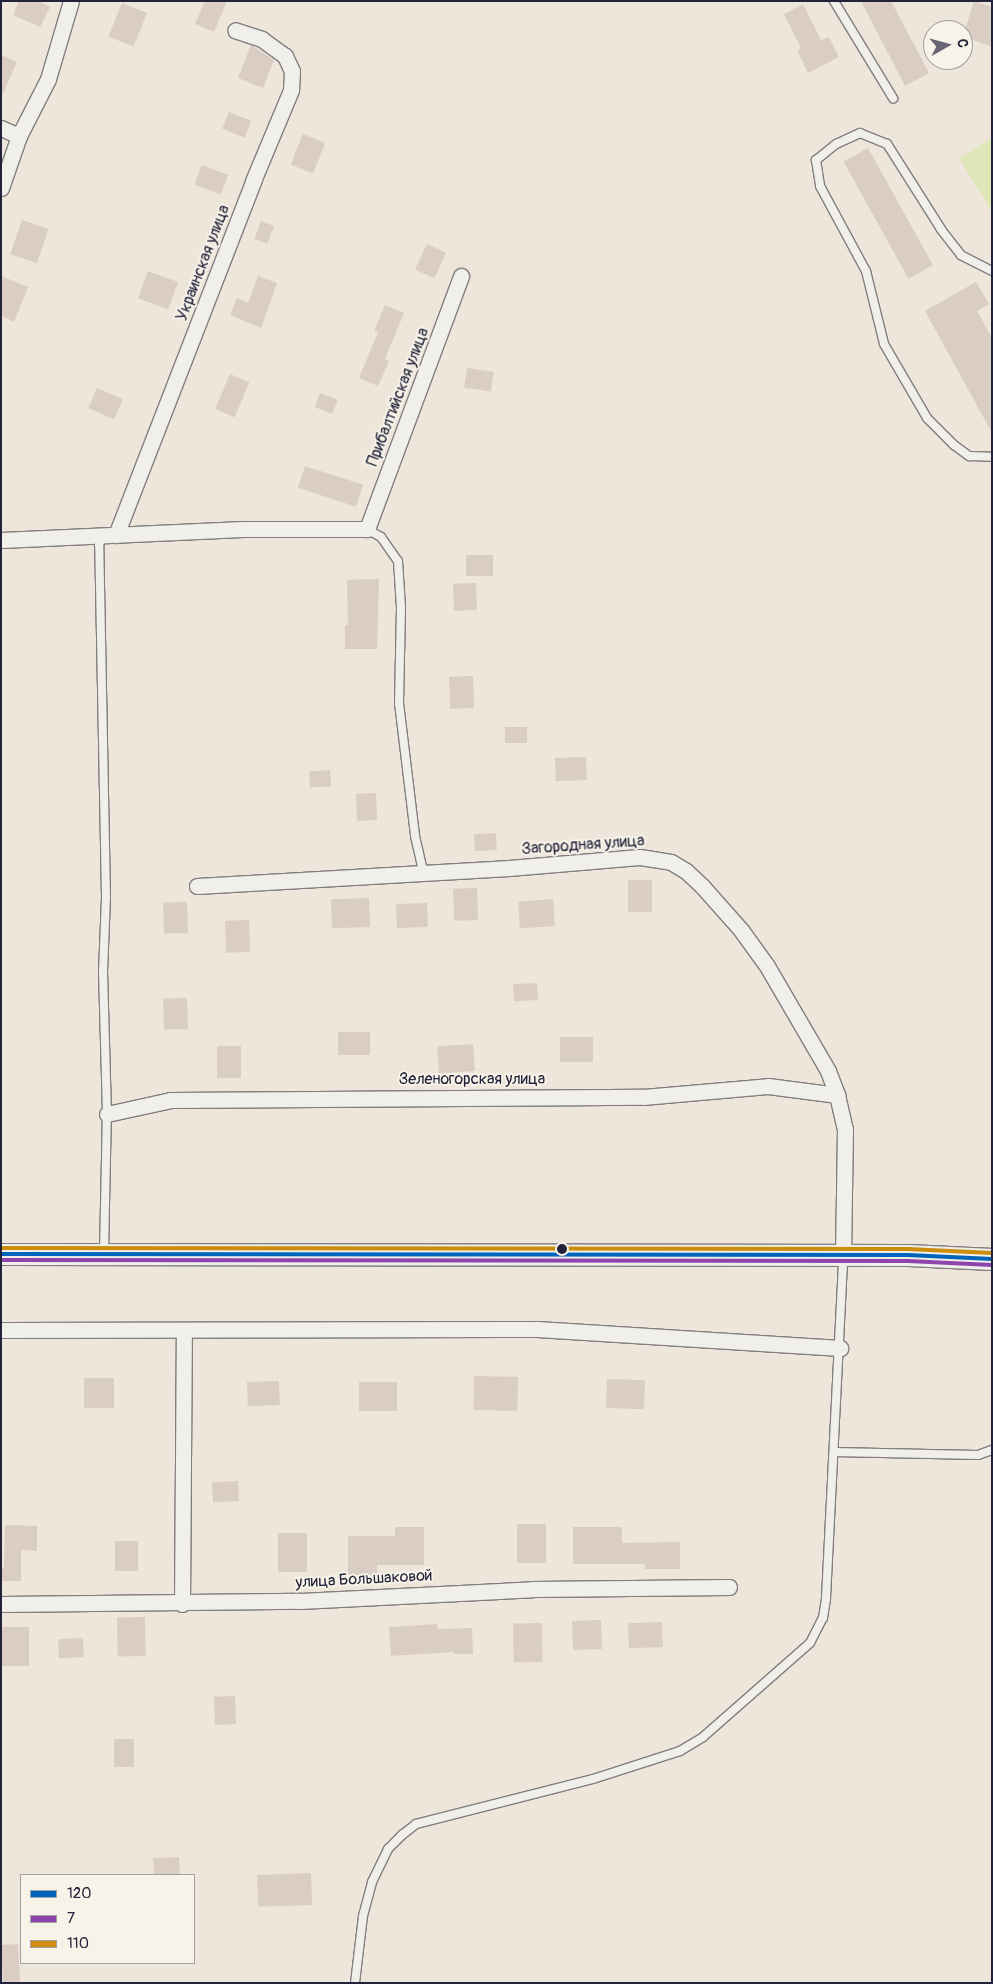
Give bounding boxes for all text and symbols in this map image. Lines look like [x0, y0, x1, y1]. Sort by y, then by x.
north arrow [923, 20, 973, 70]
text: С [953, 38, 971, 49]
street label: Украинская улица [172, 202, 234, 324]
street label: Прибалтийская улица [363, 325, 433, 469]
street label: Загородная улица [521, 831, 645, 859]
street label: Зеленогорская улица [399, 1069, 545, 1089]
unlabelled marker [557, 1244, 567, 1254]
street label: улица Большаковой [295, 1566, 433, 1592]
legend [20, 1874, 195, 1964]
text: 120 [67, 1884, 92, 1903]
text: 7 [67, 1909, 75, 1928]
text: 110 [67, 1934, 89, 1953]

